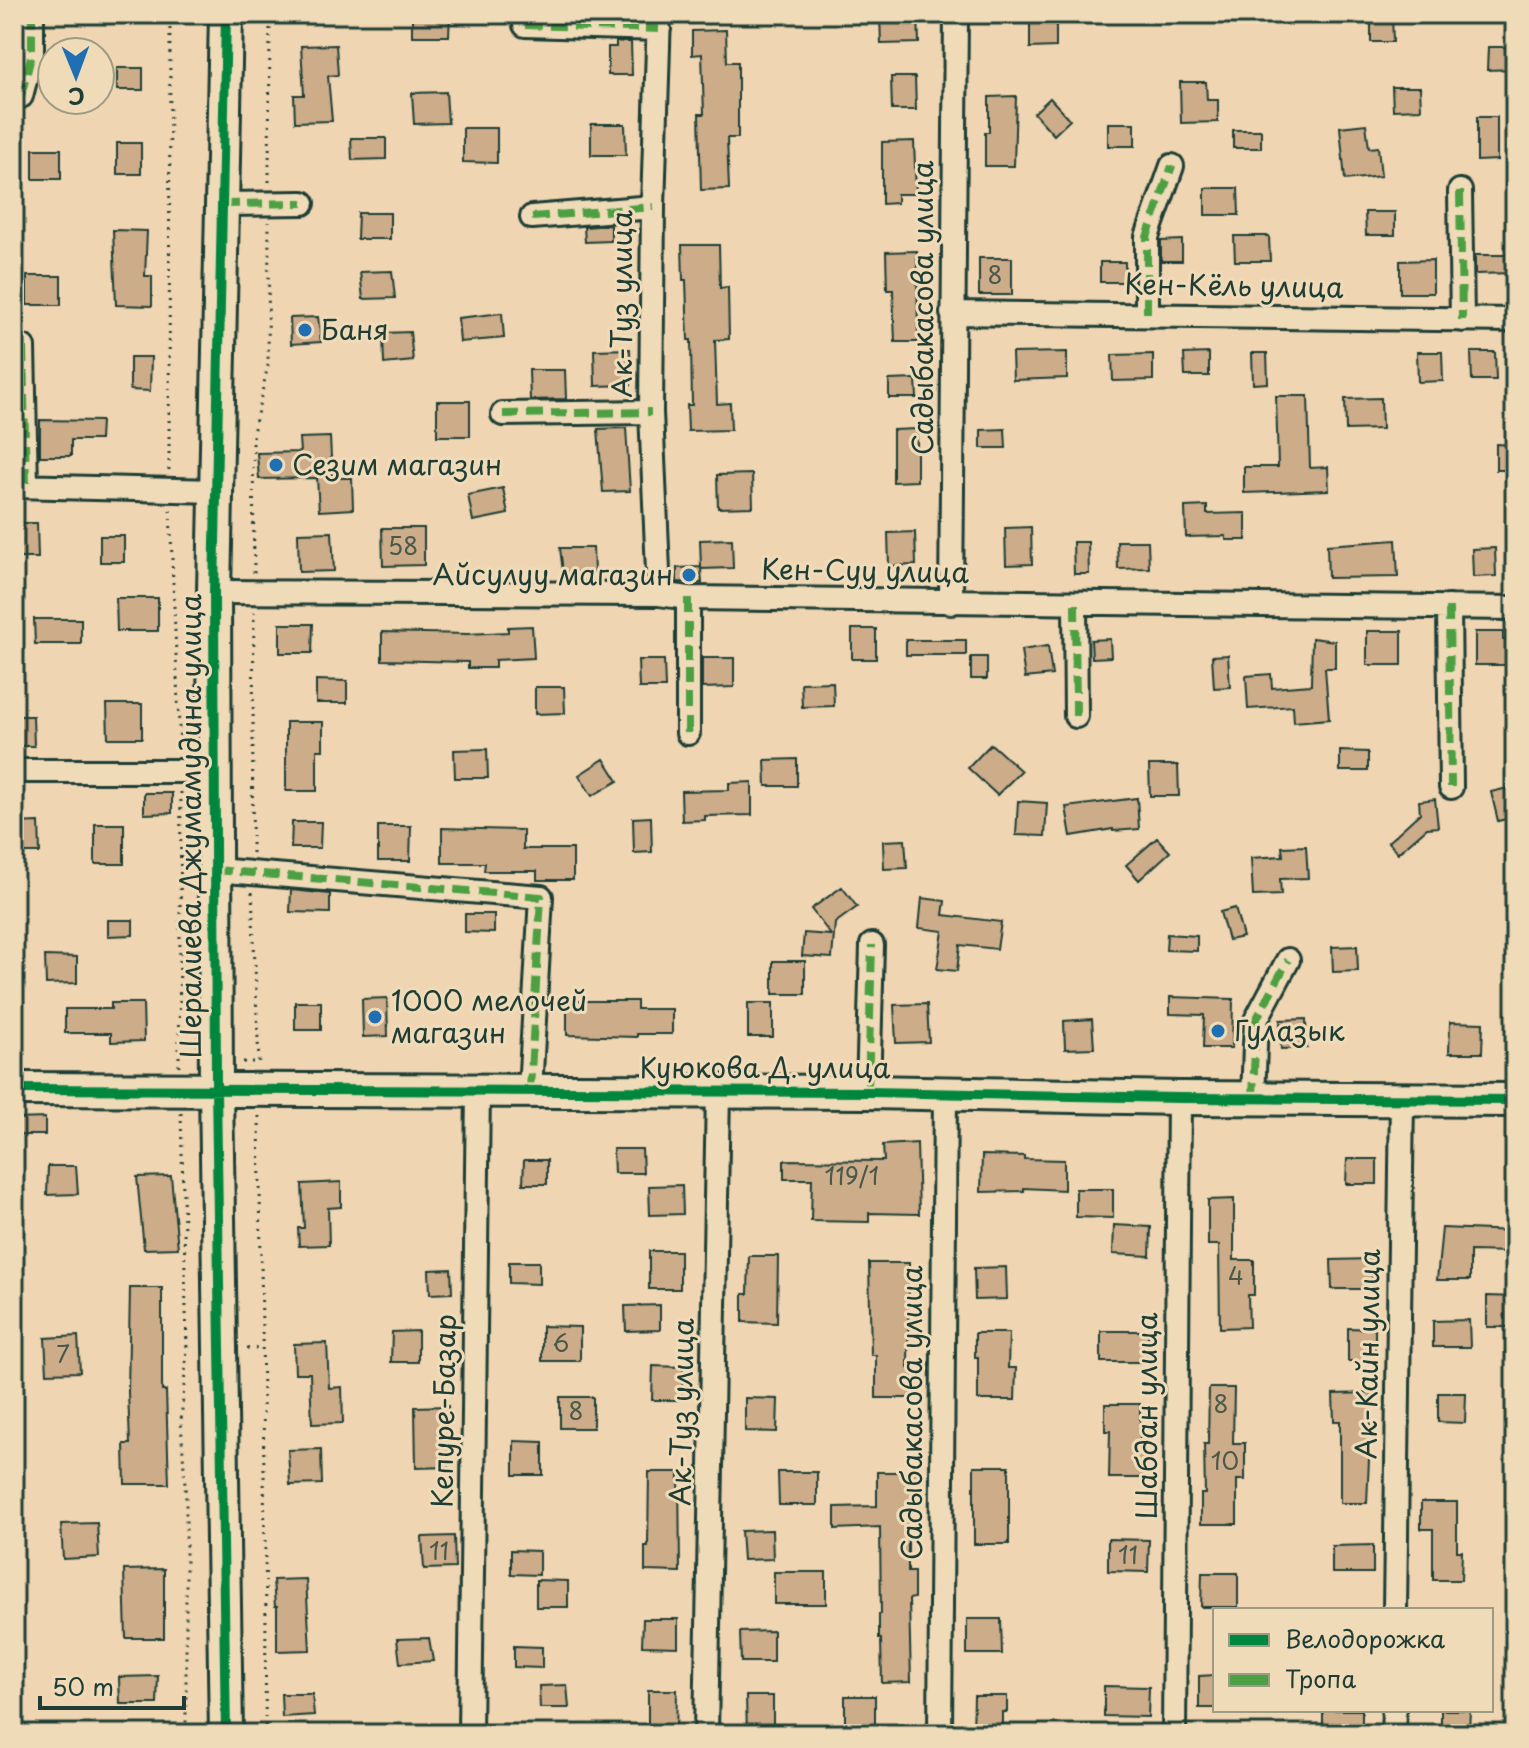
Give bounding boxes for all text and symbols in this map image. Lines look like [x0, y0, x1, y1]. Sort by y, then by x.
north arrow [36, 36, 116, 116]
text: С [68, 81, 85, 114]
street label: Садыбакасова улица [900, 160, 943, 455]
street label: Ак-Туз улица [599, 210, 642, 398]
house number: 8 [988, 256, 1003, 292]
street label: Кен-Кёль улица [1124, 261, 1344, 308]
place label: Баня [321, 307, 389, 350]
marker: Баня [296, 321, 314, 339]
place label: Сезим магазин [292, 442, 502, 485]
marker: Сезим магазин [267, 456, 285, 474]
house number: 58 [388, 527, 418, 563]
street label: Кен-Суу улица [761, 546, 970, 593]
place label: Айсулуу магазин [433, 552, 673, 595]
marker: Айсулуу магазин [680, 566, 698, 584]
street label: Шералиева Джумамудина улица [168, 593, 211, 1058]
place label: 1000 мелочей магазин [391, 978, 587, 1053]
marker: 1000 мелочей магазин [366, 1008, 384, 1026]
place label: Гулазык [1234, 1008, 1345, 1051]
marker: Гулазык [1209, 1022, 1227, 1040]
street label: Куюкова Д. улица [640, 1045, 891, 1088]
house number: 119/1 [825, 1157, 879, 1193]
street label: Ак-Кайн улица [1343, 1248, 1390, 1459]
house number: 4 [1228, 1257, 1244, 1293]
street label: Садыбакасова улица [889, 1265, 932, 1560]
street label: Шабдан улица [1124, 1312, 1167, 1519]
street label: Кепуре-Базар [419, 1314, 466, 1508]
street label: Ак-Туз улица [657, 1317, 704, 1506]
house number: 6 [553, 1324, 569, 1360]
house number: 7 [56, 1335, 70, 1371]
house number: 8 [1214, 1385, 1229, 1421]
house number: 8 [569, 1392, 584, 1428]
house number: 10 [1211, 1442, 1239, 1478]
house number: 11 [429, 1532, 449, 1568]
house number: 11 [1118, 1536, 1138, 1572]
legend [1213, 1608, 1493, 1712]
text: Велодорожка [1285, 1620, 1445, 1656]
scale bar [40, 1660, 184, 1710]
text: Тропа [1285, 1660, 1356, 1696]
text: 50 m [52, 1668, 114, 1704]

